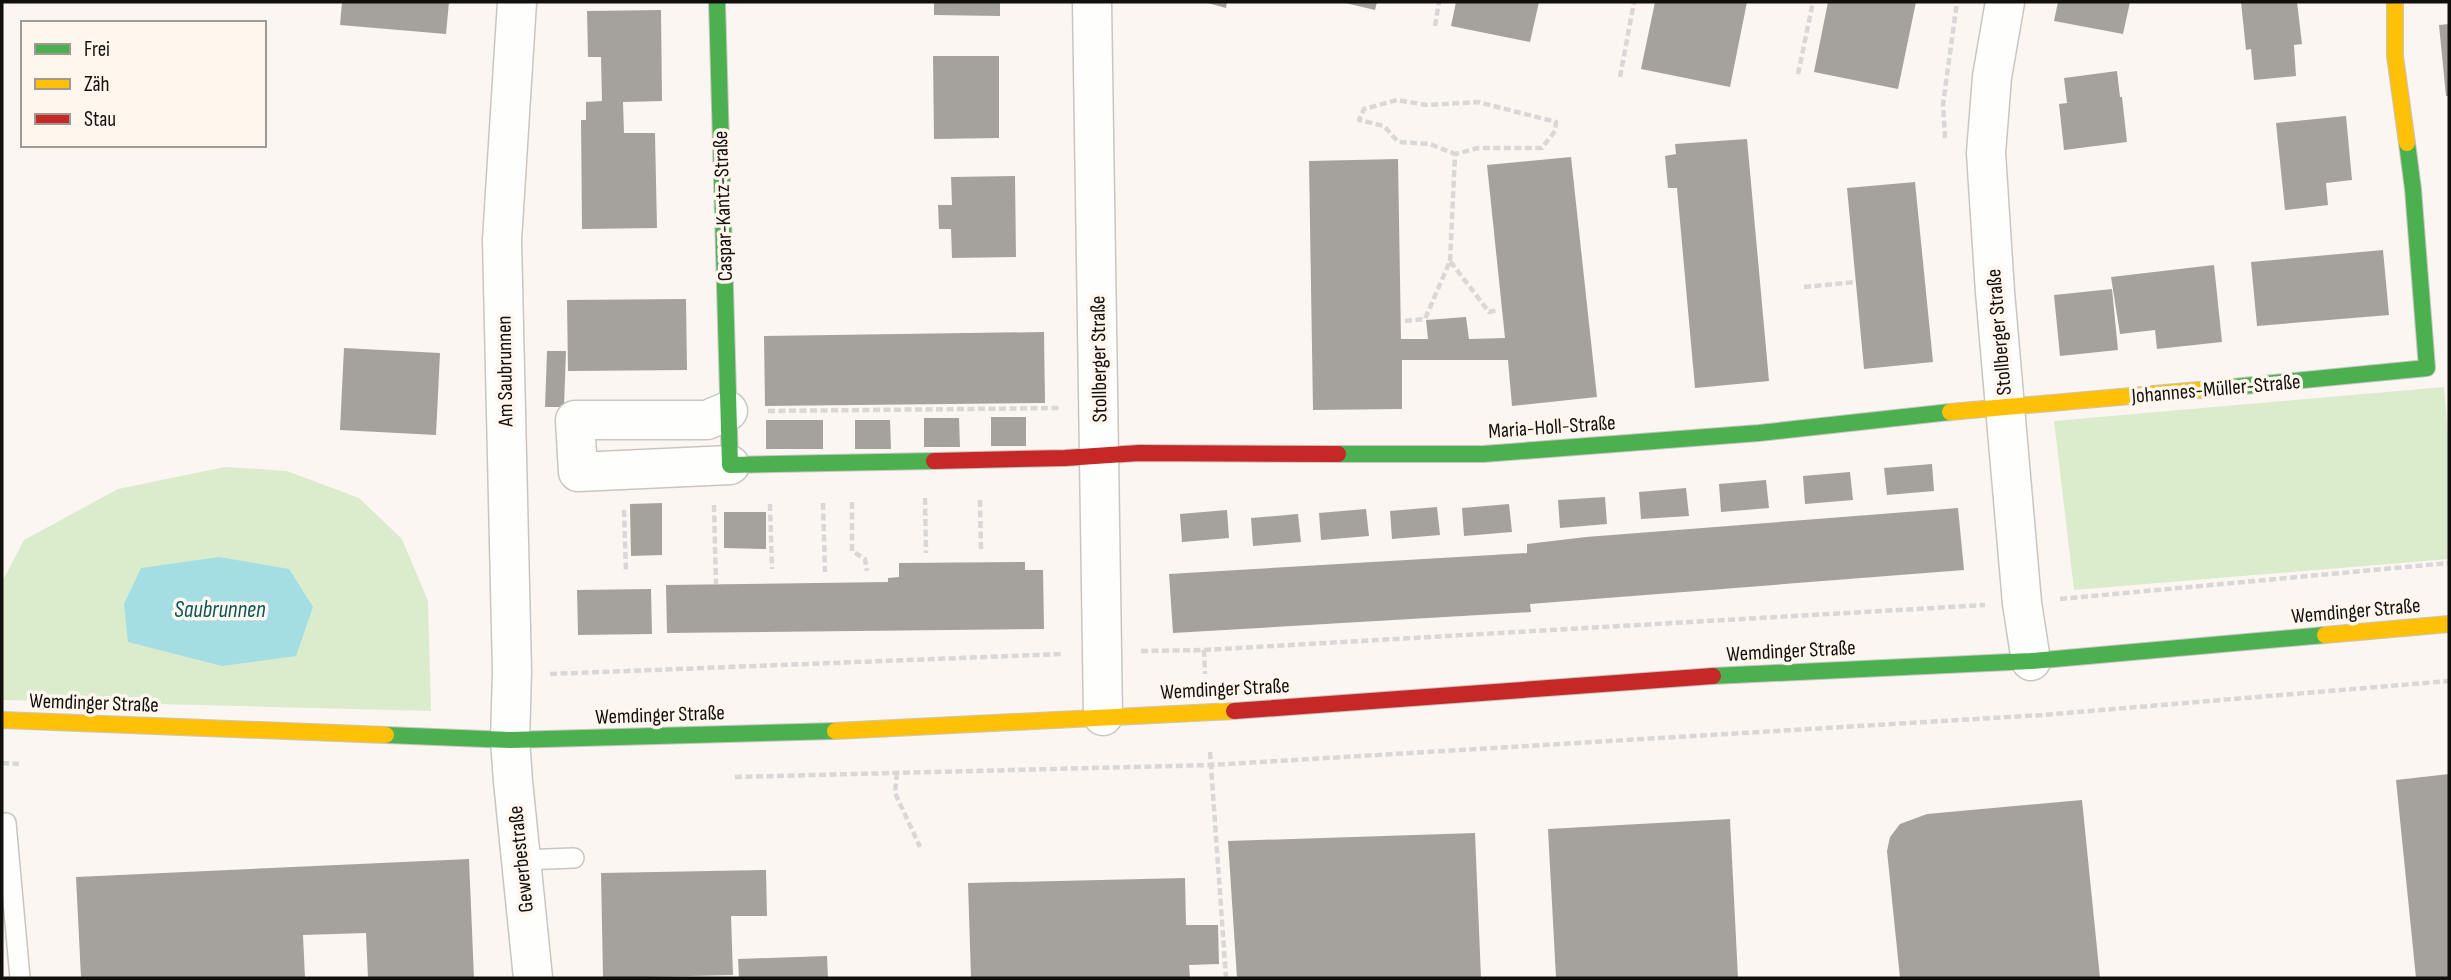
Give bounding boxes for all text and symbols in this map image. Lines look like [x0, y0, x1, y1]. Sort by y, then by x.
legend [21, 21, 266, 147]
text: Frei [84, 37, 110, 62]
text: Zäh [84, 72, 110, 97]
text: Stau [84, 107, 116, 132]
street label: Caspar-Kantz-Straße [708, 130, 738, 282]
street label: Stollberger Straße [1981, 268, 2017, 396]
street label: Stollberger Straße [1085, 295, 1113, 423]
street label: Am Saubrunnen [492, 315, 518, 428]
street label: Johannes-Müller-Straße [2130, 369, 2301, 409]
street label: Maria-Holl-Straße [1488, 410, 1616, 444]
street label: Wemdinger Straße [2290, 593, 2422, 629]
water label: Saubrunnen [174, 596, 266, 624]
street label: Wemdinger Straße [1726, 635, 1856, 667]
street label: Wemdinger Straße [1160, 673, 1290, 705]
street label: Wemdinger Straße [29, 688, 159, 718]
street label: Wemdinger Straße [595, 700, 725, 730]
street label: Gewerbestraße [503, 804, 539, 914]

